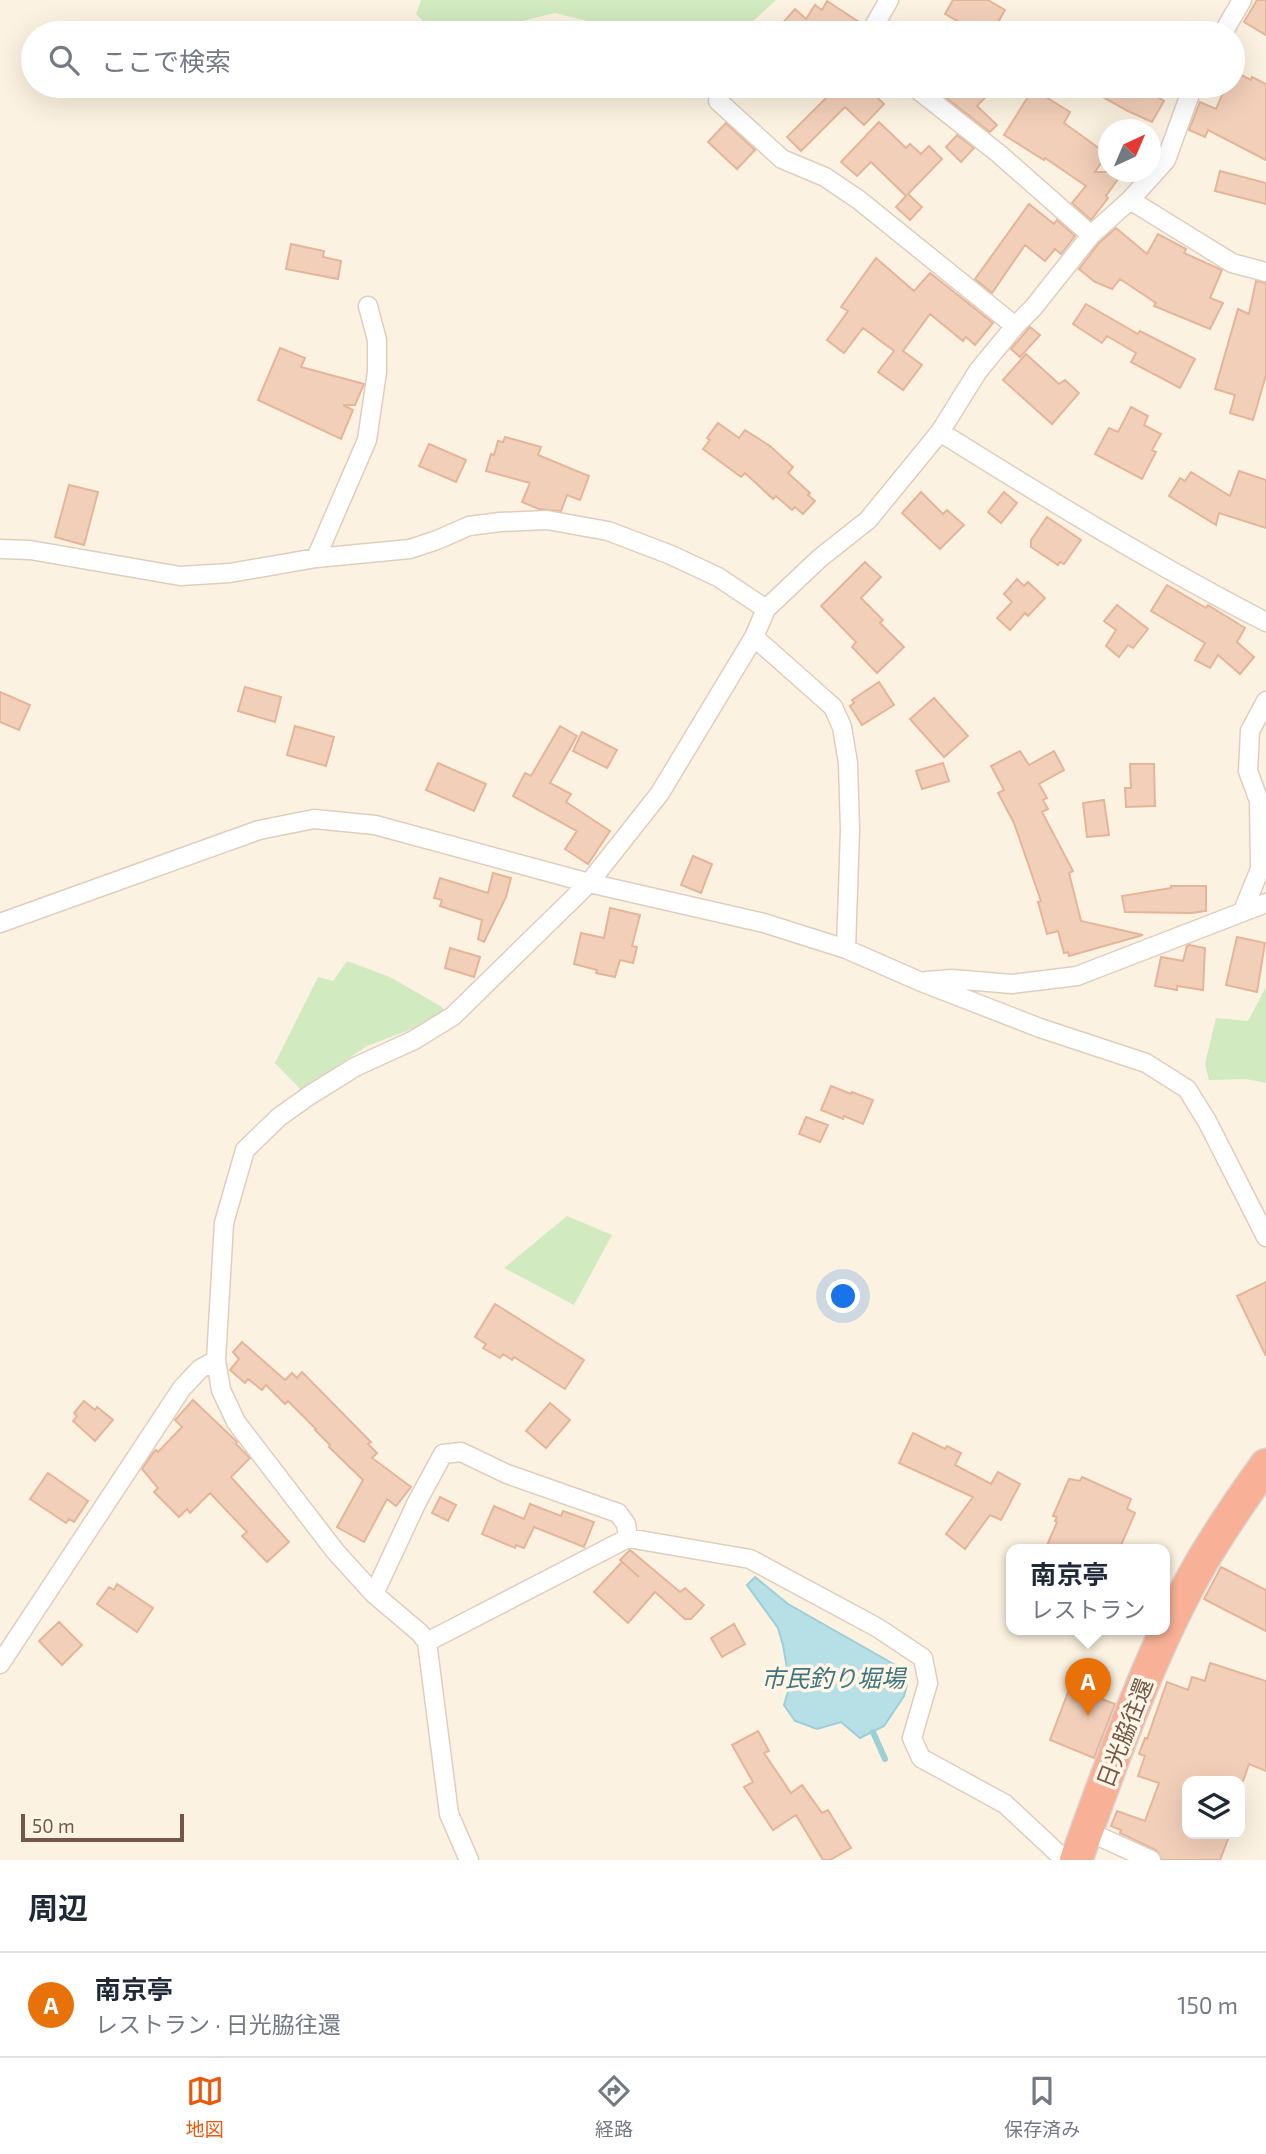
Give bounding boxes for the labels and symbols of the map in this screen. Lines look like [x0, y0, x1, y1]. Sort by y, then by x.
north arrow [1098, 119, 1161, 182]
your location [826, 1279, 860, 1313]
pin: A [1065, 1658, 1111, 1716]
water label: 市民釣り堀場 [761, 1663, 908, 1692]
street label: 日光脇往還 [1090, 1674, 1158, 1791]
scale bar [21, 1811, 184, 1843]

